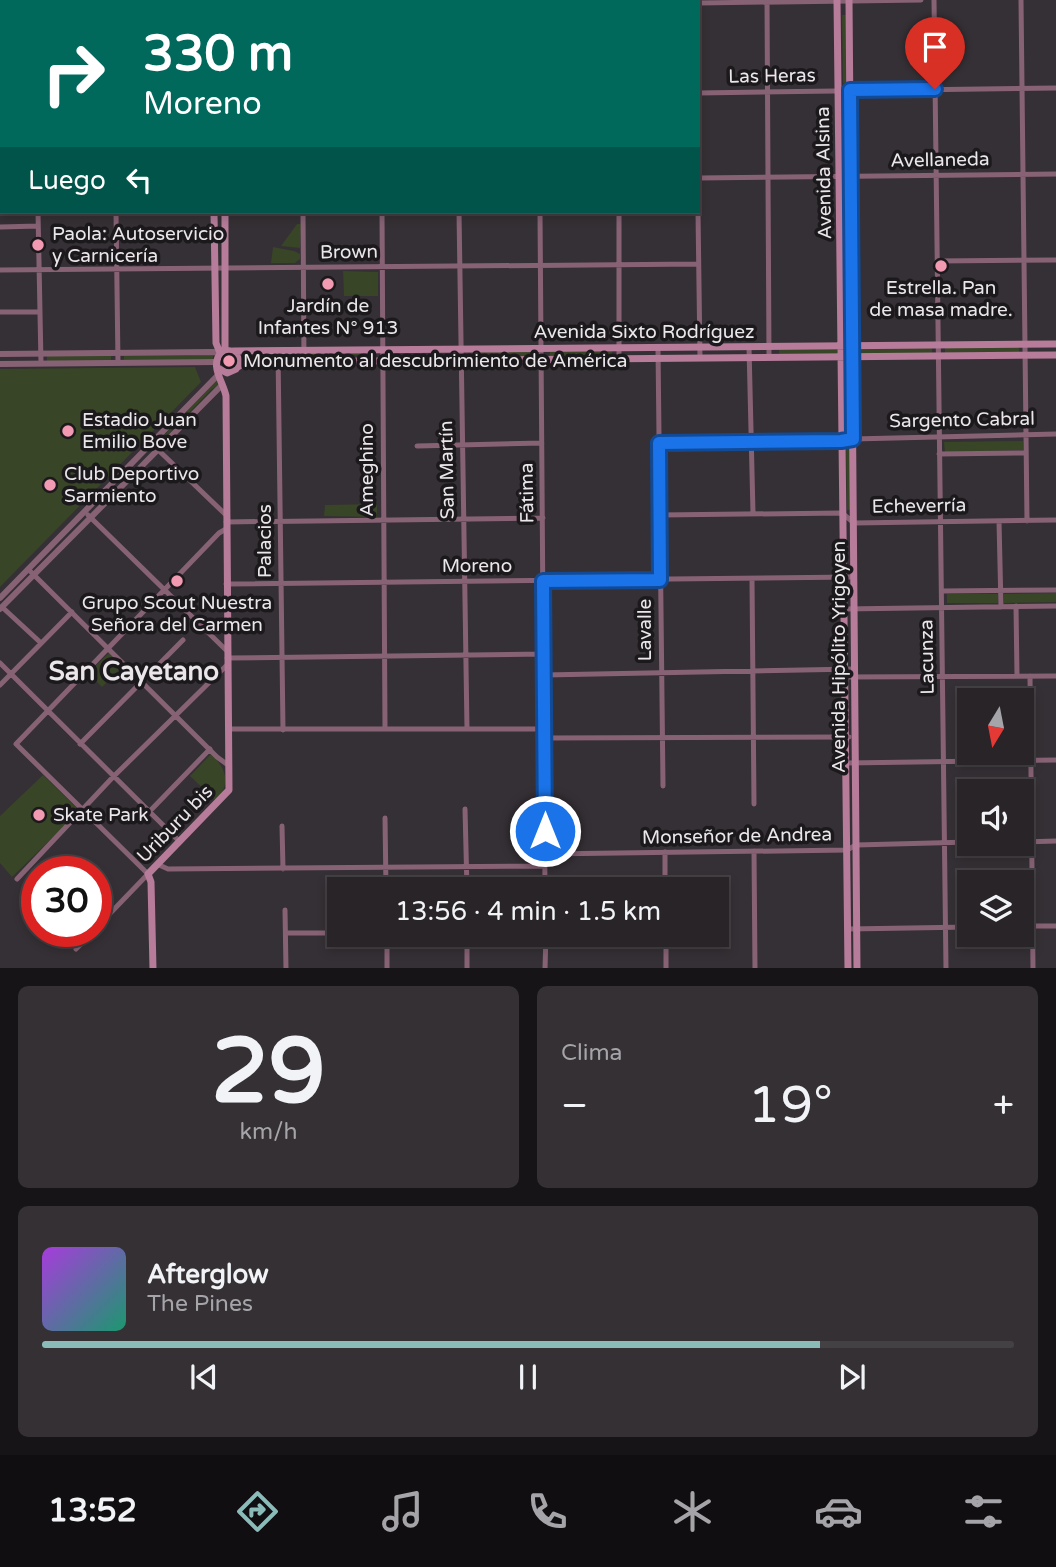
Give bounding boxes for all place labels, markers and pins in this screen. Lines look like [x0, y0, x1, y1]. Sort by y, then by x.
pin [905, 17, 965, 89]
place label: Paola: Autoservicio y Carnicería [52, 223, 224, 267]
marker: Paola: Autoservicio y Carnicería [30, 237, 46, 253]
marker: Estrella. Pan de masa madre. [933, 258, 949, 274]
marker: Jardín de Infantes N° 913 [320, 276, 336, 292]
place label: Estrella. Pan de masa madre. [869, 277, 1013, 321]
place label: Jardín de Infantes N° 913 [258, 295, 398, 339]
place label: Monumento al descubrimiento de América [243, 350, 627, 372]
marker: Monumento al descubrimiento de América [221, 353, 237, 369]
place label: Estadio Juan Emilio Bove [82, 409, 197, 453]
marker: Estadio Juan Emilio Bove [60, 423, 76, 439]
place label: Club Deportivo Sarmiento [64, 463, 199, 507]
marker: Club Deportivo Sarmiento [42, 477, 58, 493]
marker: Grupo Scout Nuestra Señora del Carmen [169, 573, 185, 589]
place label: Grupo Scout Nuestra Señora del Carmen [82, 592, 272, 636]
place label: Skate Park [53, 804, 149, 826]
marker: Skate Park [31, 807, 47, 823]

